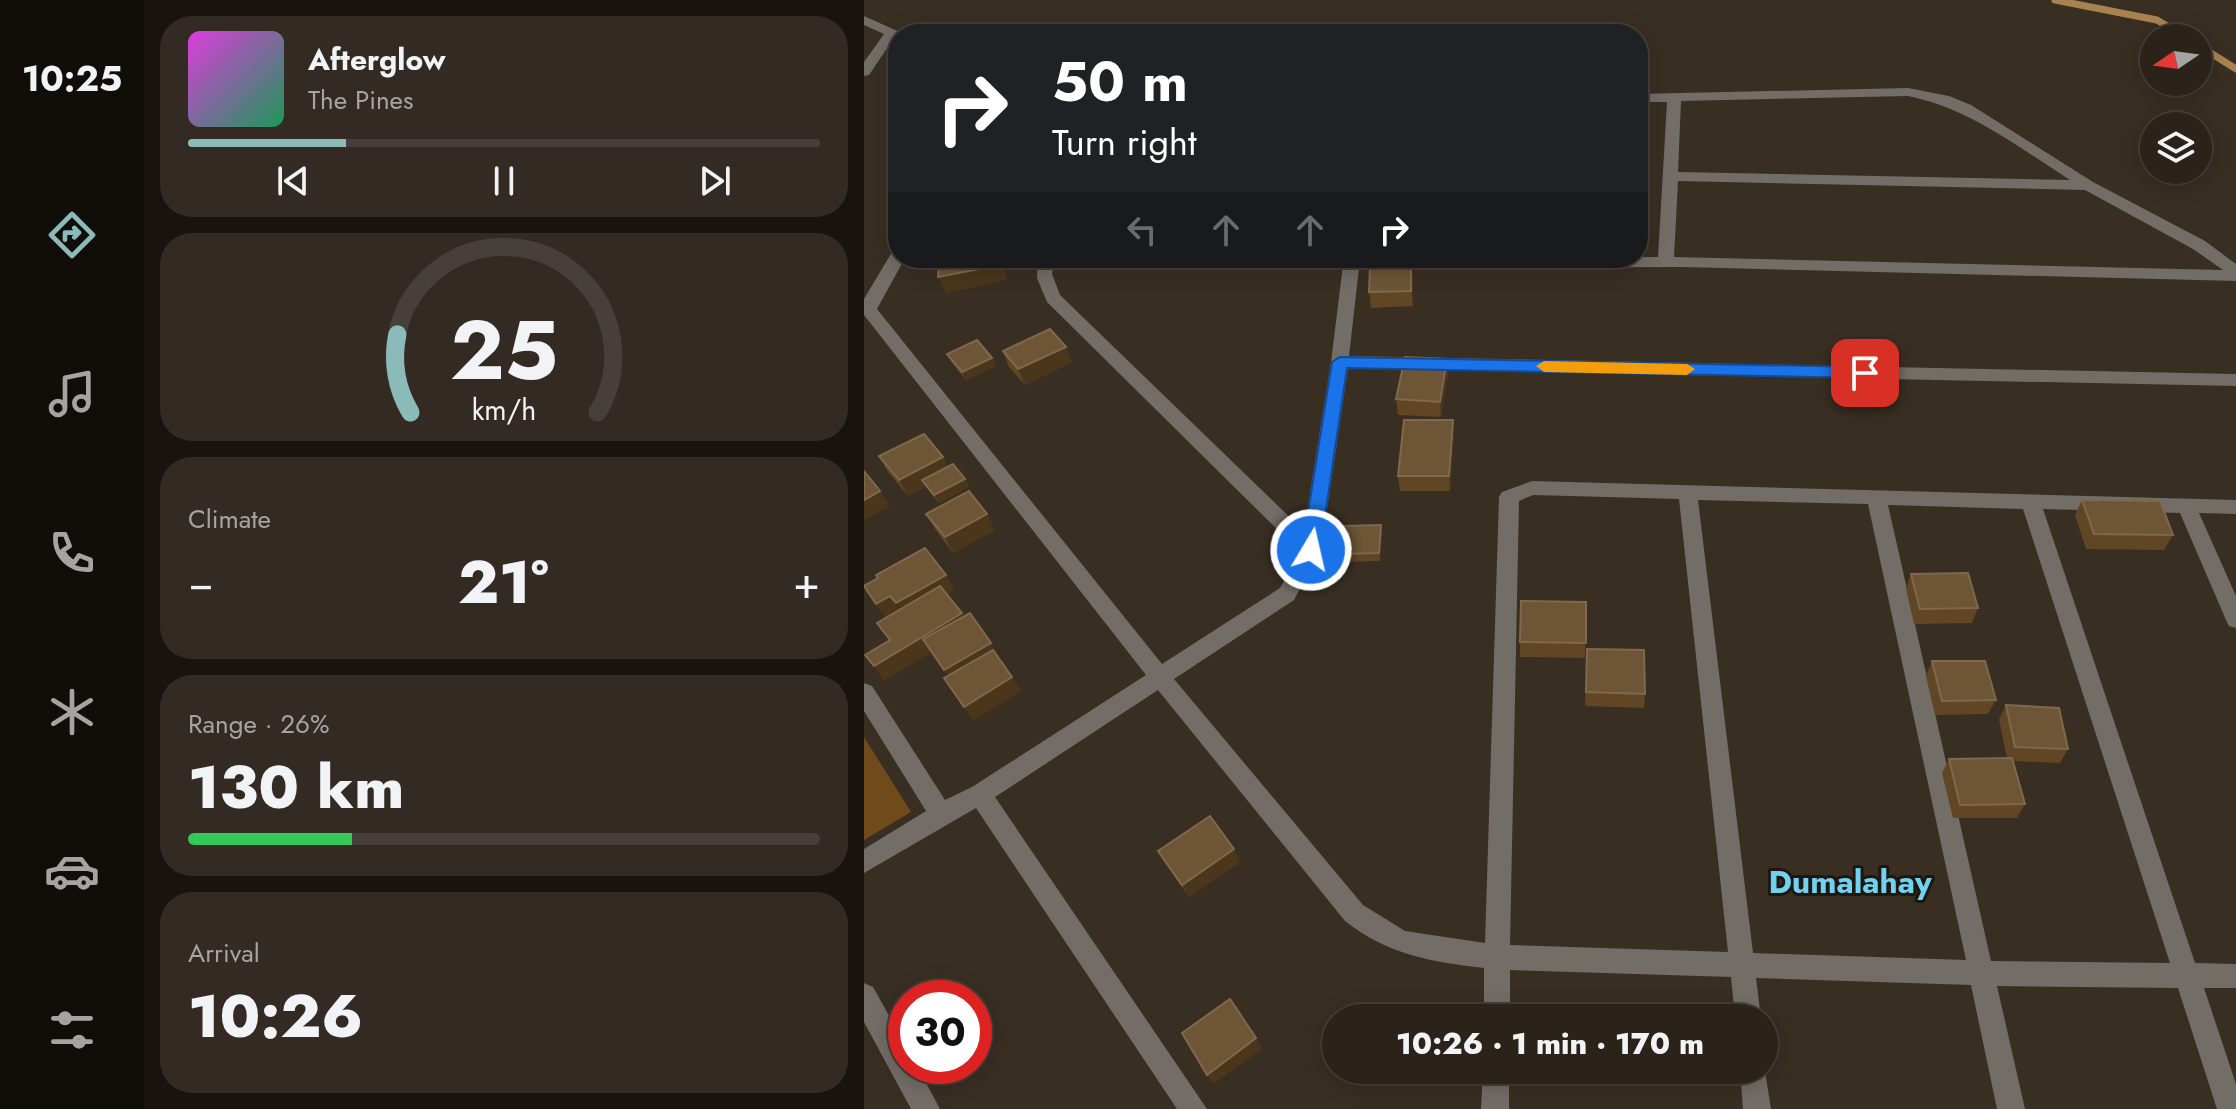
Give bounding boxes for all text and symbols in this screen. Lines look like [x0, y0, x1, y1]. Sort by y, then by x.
north arrow [2140, 24, 2212, 96]
map controls [2140, 24, 2212, 184]
text: Afterglow [308, 38, 445, 81]
text: 50 m [1052, 41, 1188, 122]
text: 10:25 [22, 52, 122, 104]
icon: right [920, 56, 1024, 160]
text: The Pines [308, 81, 413, 119]
button: layers [2140, 112, 2212, 184]
text: Turn right [1052, 116, 1197, 168]
icon: previous [271, 159, 315, 203]
icon: pause [482, 159, 526, 203]
icon: next [693, 159, 737, 203]
icon: directions [44, 207, 100, 263]
icon: left [1120, 208, 1164, 252]
icon: ahead [1204, 208, 1248, 252]
icon: ahead [1288, 208, 1332, 252]
icon: right [1372, 208, 1416, 252]
text: 25 [450, 290, 558, 410]
pin [1831, 339, 1899, 407]
icon: arrive [1843, 351, 1887, 395]
icon: music [44, 366, 100, 422]
text: km/h [472, 389, 536, 431]
text: Climate [188, 500, 271, 538]
position arrow [1269, 508, 1353, 592]
icon: phone [44, 525, 100, 581]
text: 21° [458, 539, 549, 626]
text: − [188, 551, 214, 615]
text: + [793, 551, 820, 615]
icon: climate [44, 684, 100, 740]
text: Range · 26% [188, 705, 330, 743]
text: 130 km [188, 744, 404, 831]
icon: car [44, 843, 100, 899]
district label: Dumalahay [1768, 859, 1932, 905]
text: Arrival [188, 934, 260, 972]
text: 10:26 [188, 973, 363, 1060]
speed limit sign: 30 [888, 980, 992, 1084]
icon: filters [44, 1002, 100, 1058]
text: 10:26 · 1 min · 170 m [1396, 1022, 1704, 1065]

